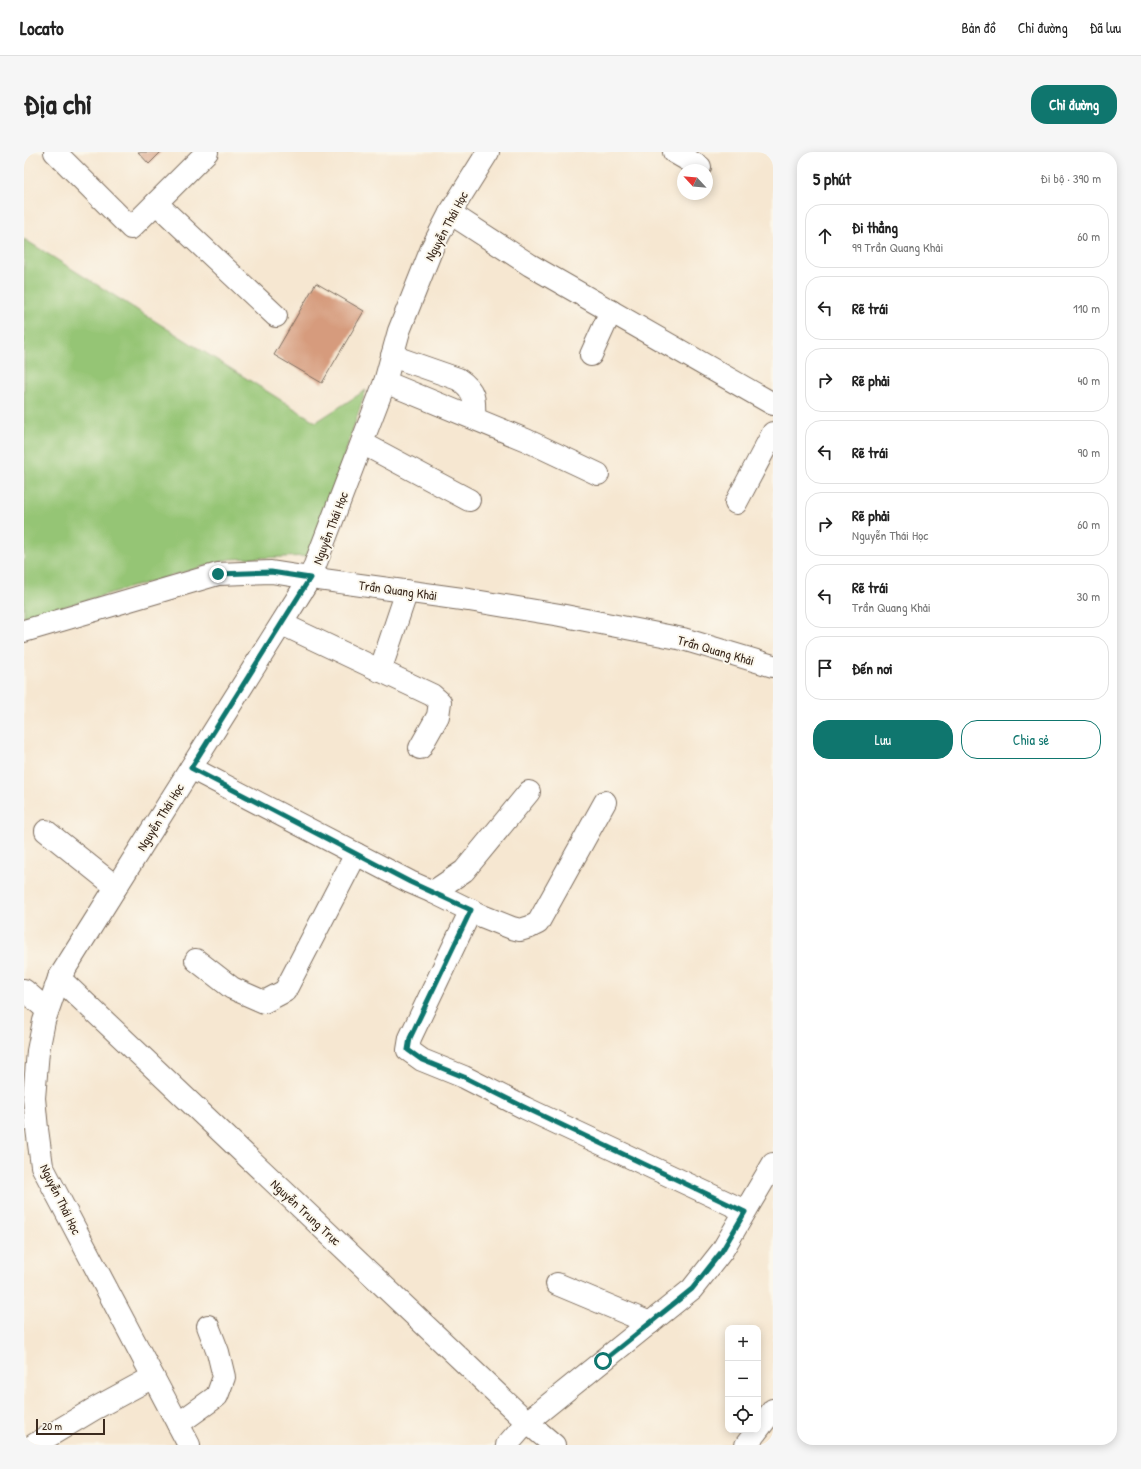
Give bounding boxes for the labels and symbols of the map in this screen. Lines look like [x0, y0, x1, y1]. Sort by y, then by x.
north arrow [677, 164, 713, 200]
street label: Nguyễn Thái Học [420, 188, 472, 264]
street label: Nguyễn Thái Học [308, 489, 352, 567]
route end [209, 565, 227, 583]
street label: Trần Quang Khải [358, 576, 438, 604]
street label: Trần Quang Khải [676, 630, 756, 670]
street label: Nguyễn Thái Học [132, 780, 188, 854]
street label: Nguyễn Thái Học [36, 1161, 86, 1237]
street label: Nguyễn Trung Trực [267, 1175, 345, 1249]
route start [594, 1352, 612, 1370]
scale bar [36, 1417, 105, 1436]

